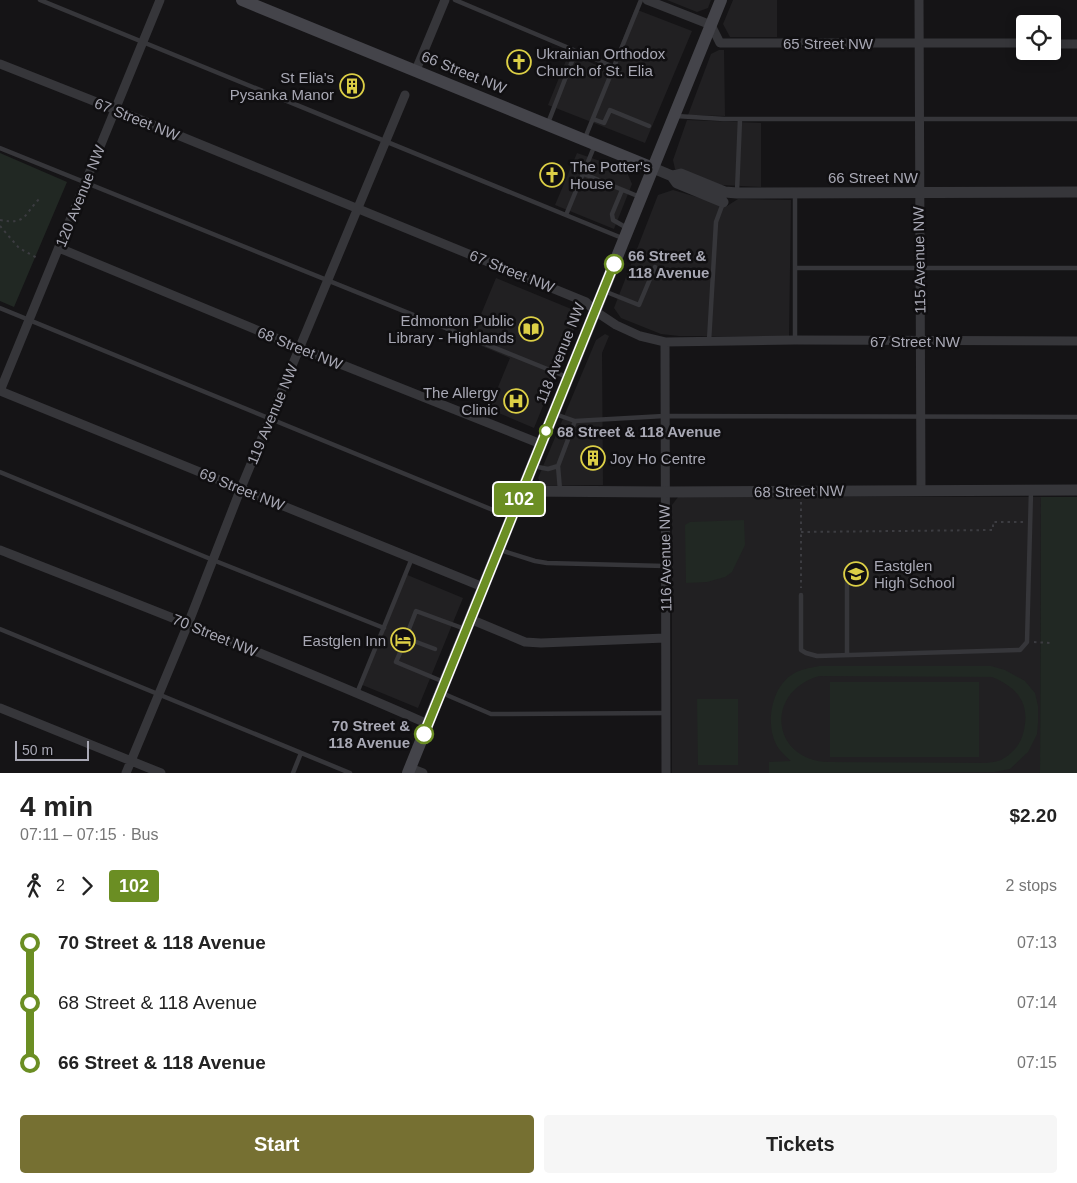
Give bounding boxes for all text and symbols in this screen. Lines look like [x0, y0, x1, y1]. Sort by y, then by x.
map controls [1016, 15, 1061, 60]
button: locate [1016, 15, 1061, 60]
street label: 65 Street NW [783, 35, 874, 52]
place label: Ukrainian Orthodox Church of St. Elia [536, 45, 666, 79]
street label: 66 Street NW [419, 47, 510, 97]
church icon: Ukrainian Orthodox Church of St. Elia [506, 49, 532, 75]
place label: St Elia's Pysanka Manor [230, 69, 334, 103]
building icon: St Elia's Pysanka Manor [339, 73, 365, 99]
street label: 67 Street NW [92, 94, 183, 144]
street label: 120 Avenue NW [52, 142, 108, 249]
place label: The Potter's House [570, 158, 650, 192]
church icon: The Potter's House [539, 162, 565, 188]
street label: 66 Street NW [828, 169, 919, 186]
street label: 115 Avenue NW [910, 206, 928, 314]
street label: 67 Street NW [467, 246, 558, 296]
place label: 66 Street & 118 Avenue [628, 247, 709, 281]
marker: 66 Street & 118 Avenue [604, 254, 624, 274]
street label: 118 Avenue NW [532, 299, 588, 406]
place label: Edmonton Public Library - Highlands [388, 312, 514, 346]
library icon: Edmonton Public Library - Highlands [518, 316, 544, 342]
street label: 68 Street NW [255, 323, 346, 373]
street label: 67 Street NW [870, 333, 961, 350]
street label: 119 Avenue NW [243, 361, 301, 467]
place label: The Allergy Clinic [423, 384, 498, 418]
hospital icon: The Allergy Clinic [503, 388, 529, 414]
place label: 68 Street & 118 Avenue [557, 423, 721, 440]
marker: 68 Street & 118 Avenue [539, 424, 553, 438]
building icon: Joy Ho Centre [580, 445, 606, 471]
place label: Joy Ho Centre [610, 450, 706, 467]
street label: 69 Street NW [197, 464, 288, 514]
street label: 68 Street NW [754, 482, 845, 500]
line badge: 102 [490, 483, 548, 515]
text: 102 [504, 489, 534, 509]
street label: 116 Avenue NW [656, 504, 674, 612]
place label: Eastglen High School [874, 557, 955, 591]
school or university icon: Eastglen High School [843, 561, 869, 587]
street label: 70 Street NW [170, 610, 261, 660]
hotel icon: Eastglen Inn [390, 627, 416, 653]
place label: Eastglen Inn [303, 632, 386, 649]
place label: 70 Street & 118 Avenue [329, 717, 410, 751]
marker: 70 Street & 118 Avenue [414, 724, 434, 744]
scale bar [15, 738, 89, 761]
text: 50 m [22, 742, 53, 758]
text: 4 min [20, 791, 93, 822]
text: $2.20 [1009, 805, 1057, 826]
text: 07:11 – 07:15 · Bus [20, 826, 158, 843]
icon: walk [20, 872, 48, 900]
icon: forward [73, 872, 101, 900]
text: 102 [119, 876, 149, 896]
text: 2 [56, 877, 65, 894]
text: 2 stops [1005, 877, 1057, 894]
text: 70 Street & 118 Avenue [58, 932, 266, 953]
text: 07:13 [1017, 934, 1057, 951]
text: 68 Street & 118 Avenue [58, 992, 257, 1013]
text: 07:14 [1017, 994, 1057, 1011]
text: 66 Street & 118 Avenue [58, 1052, 266, 1073]
text: 07:15 [1017, 1054, 1057, 1071]
button: Start [20, 1115, 534, 1173]
button: Tickets [544, 1115, 1057, 1173]

